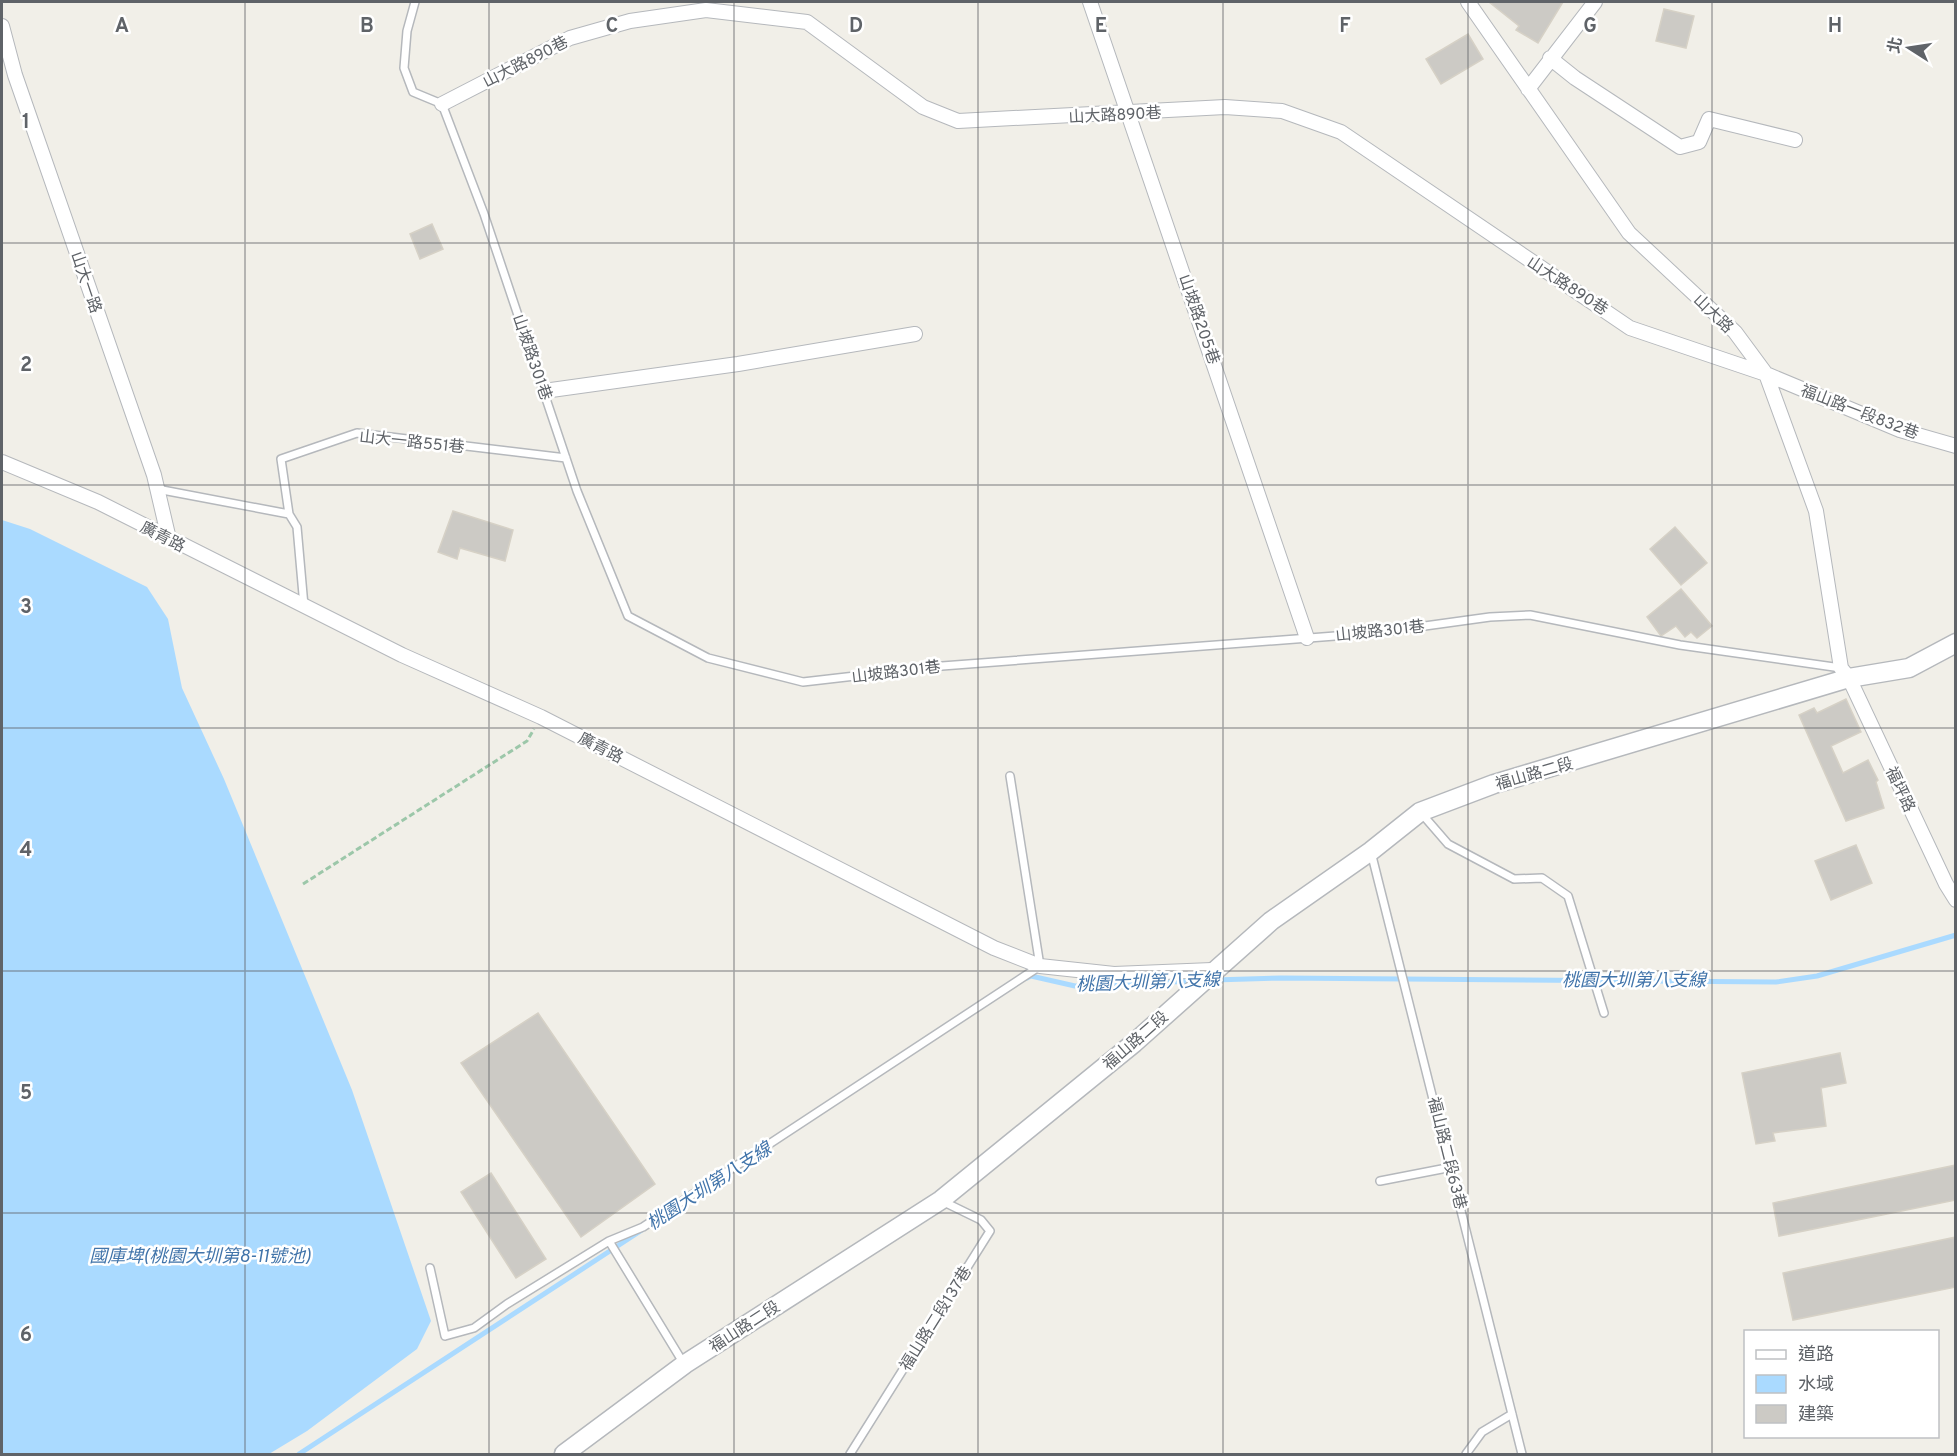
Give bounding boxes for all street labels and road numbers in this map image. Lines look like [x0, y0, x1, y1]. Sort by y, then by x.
street label: 山大路890巷 [480, 33, 572, 93]
street label: 山大路890巷 [1068, 104, 1162, 128]
street label: 山大一路 [65, 249, 105, 316]
street label: 山大路890巷 [1522, 253, 1611, 320]
street label: 山坡路205巷 [1173, 272, 1223, 367]
street label: 山大路 [1688, 291, 1737, 338]
street label: 山坡路301巷 [507, 312, 555, 403]
street label: 福山路一段832巷 [1797, 381, 1921, 445]
street label: 山大一路551巷 [358, 428, 465, 458]
street label: 廣青路 [136, 518, 188, 558]
street label: 山坡路301巷 [1335, 617, 1426, 647]
street label: 山坡路301巷 [851, 658, 942, 688]
street label: 廣青路 [574, 729, 626, 769]
street label: 福山路二段 [1493, 754, 1576, 796]
street label: 福坪路 [1880, 764, 1918, 816]
street label: 福山路二段 [1100, 1008, 1173, 1075]
street label: 福山路二段63巷 [1422, 1095, 1470, 1212]
street label: 福山路二段137巷 [896, 1263, 977, 1375]
street label: 福山路二段 [706, 1298, 784, 1358]

